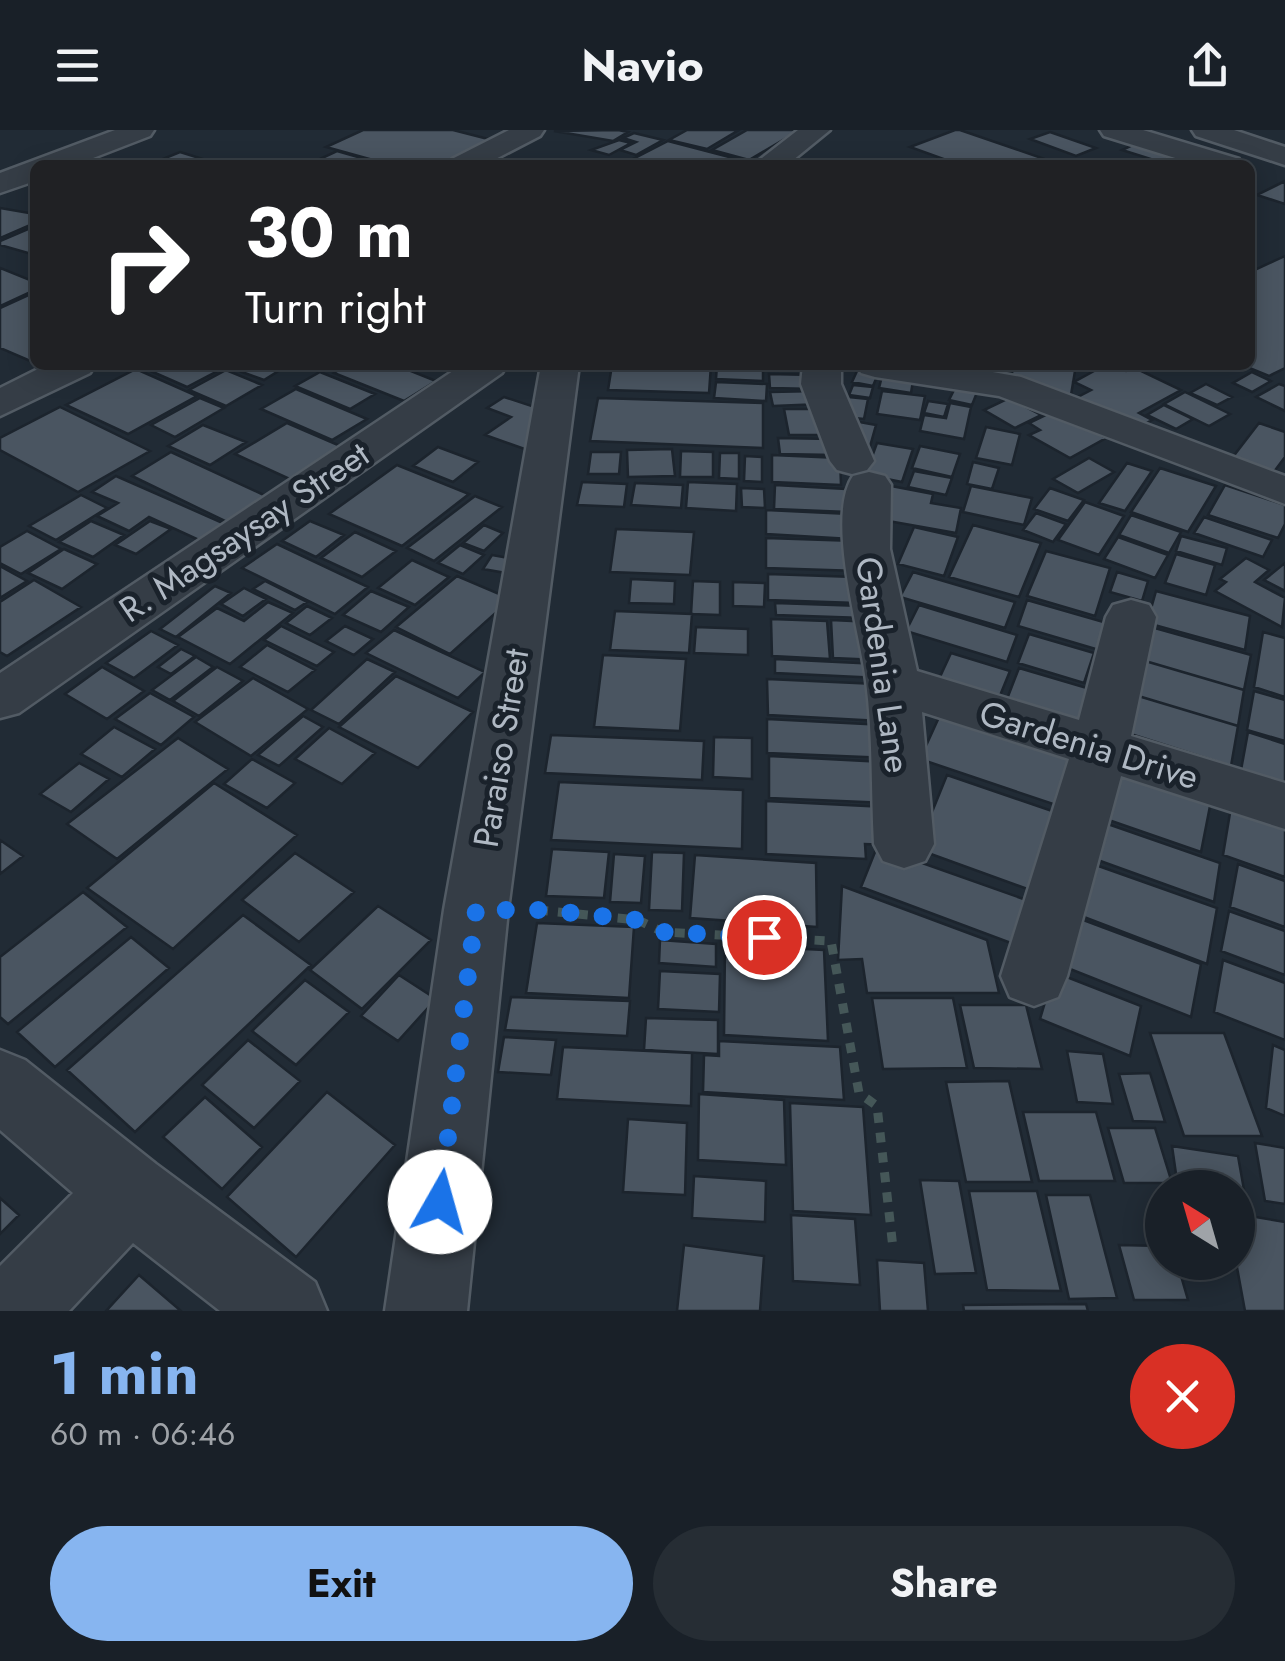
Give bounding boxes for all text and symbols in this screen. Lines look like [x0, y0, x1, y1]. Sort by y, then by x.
text: Navio [581, 33, 704, 98]
icon: menu [50, 38, 105, 93]
icon: share [1180, 38, 1235, 93]
text: 30 m [245, 182, 413, 283]
icon: right [80, 200, 210, 330]
text: Turn right [245, 275, 426, 340]
street label: R. Magsaysay Street [109, 429, 380, 634]
street label: Gardenia Lane [843, 554, 923, 776]
street label: Paraiso Street [461, 645, 541, 851]
street label: Gardenia Drive [973, 688, 1205, 802]
pin [722, 895, 807, 980]
icon: arrive [737, 910, 792, 965]
position arrow [388, 1150, 492, 1254]
north arrow [1145, 1170, 1255, 1280]
map controls [1145, 1170, 1255, 1280]
text: 1 min [50, 1330, 199, 1417]
button: close [1130, 1344, 1235, 1449]
text: 60 m · 06:46 [50, 1411, 235, 1457]
button: Exit [50, 1526, 633, 1641]
button: Share [653, 1526, 1235, 1641]

